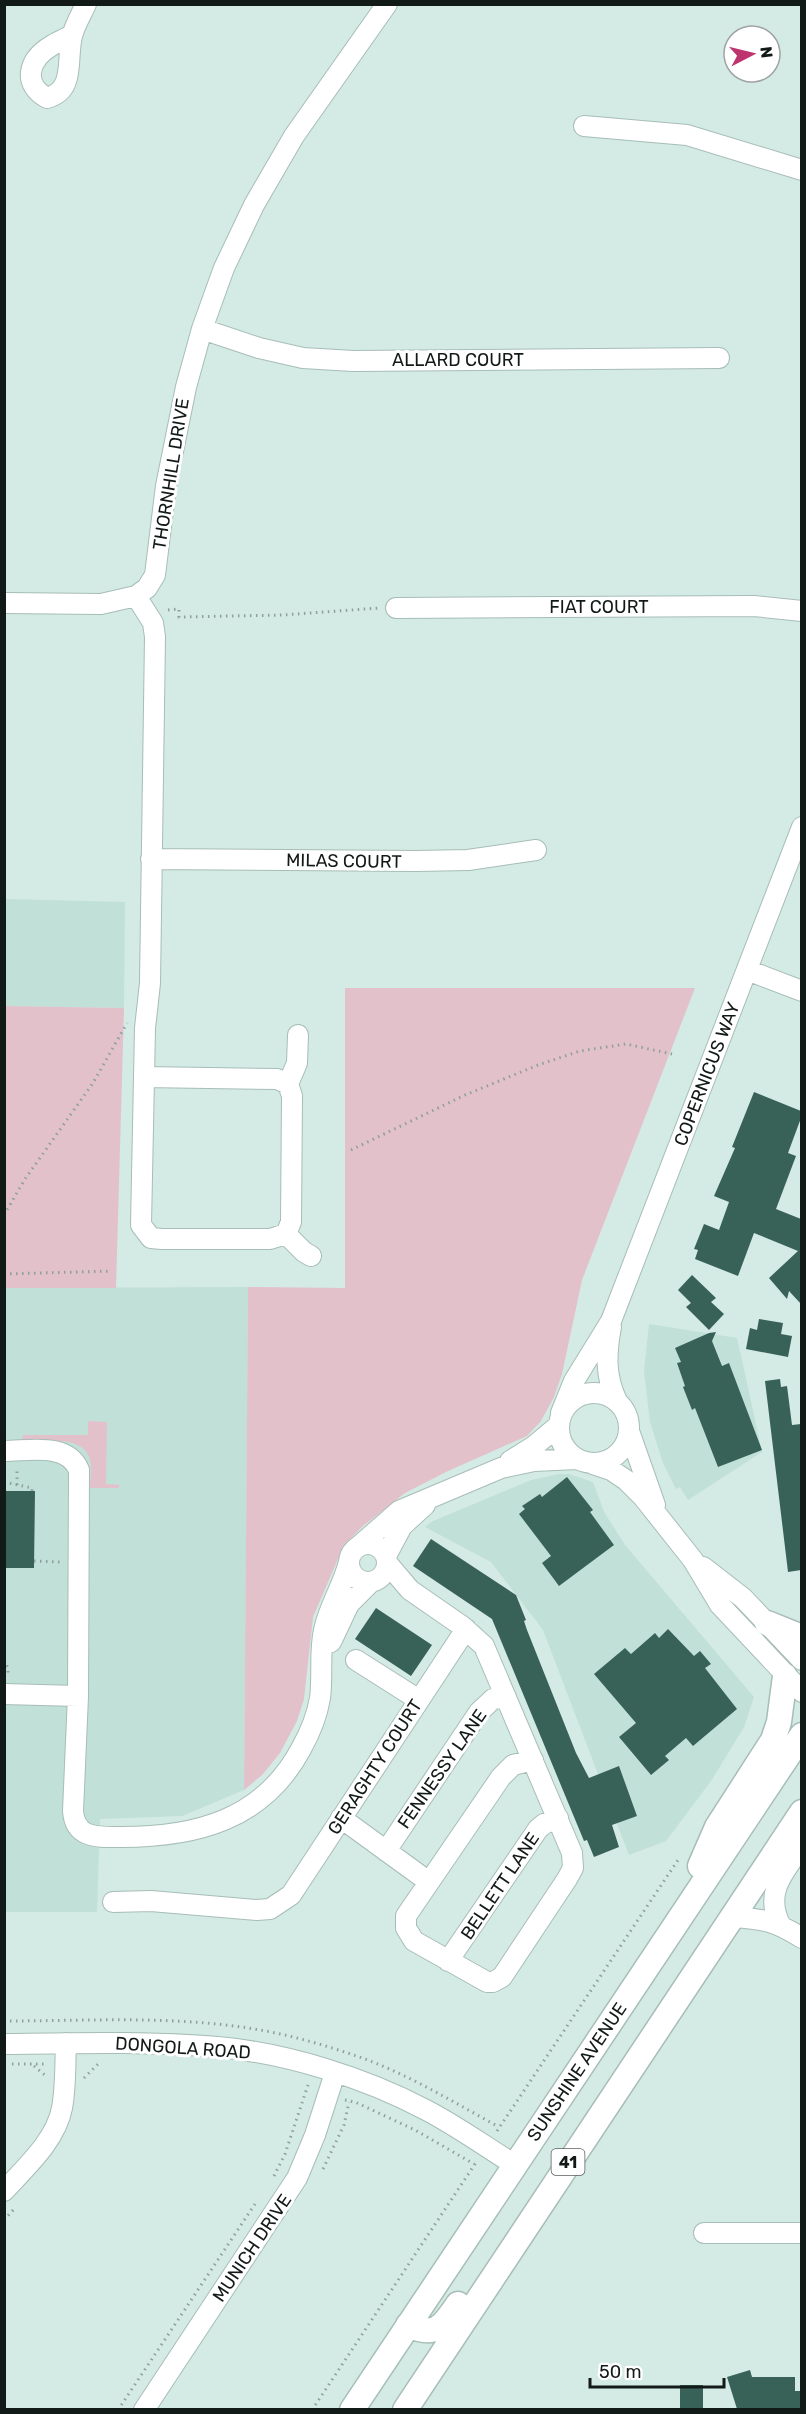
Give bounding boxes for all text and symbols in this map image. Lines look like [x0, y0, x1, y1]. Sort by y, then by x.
north arrow [722, 24, 782, 84]
text: N [756, 45, 777, 59]
street label: ALLARD COURT [392, 349, 524, 371]
street label: THORNHILL DRIVE [148, 396, 194, 552]
street label: FIAT COURT [549, 596, 649, 618]
street label: MILAS COURT [286, 849, 402, 873]
street label: COPERNICUS WAY [669, 999, 745, 1149]
street label: GERAGHTY COURT [323, 1695, 427, 1839]
street label: FENNESSY LANE [393, 1705, 491, 1833]
street label: BELLETT LANE [456, 1828, 544, 1944]
street label: SUNSHINE AVENUE [522, 1998, 632, 2146]
street label: DONGOLA ROAD [114, 2032, 252, 2064]
road number: 41 [552, 2149, 584, 2175]
street label: MUNICH DRIVE [208, 2190, 296, 2306]
scale bar [590, 2351, 724, 2389]
text: 50 m [599, 2361, 642, 2383]

